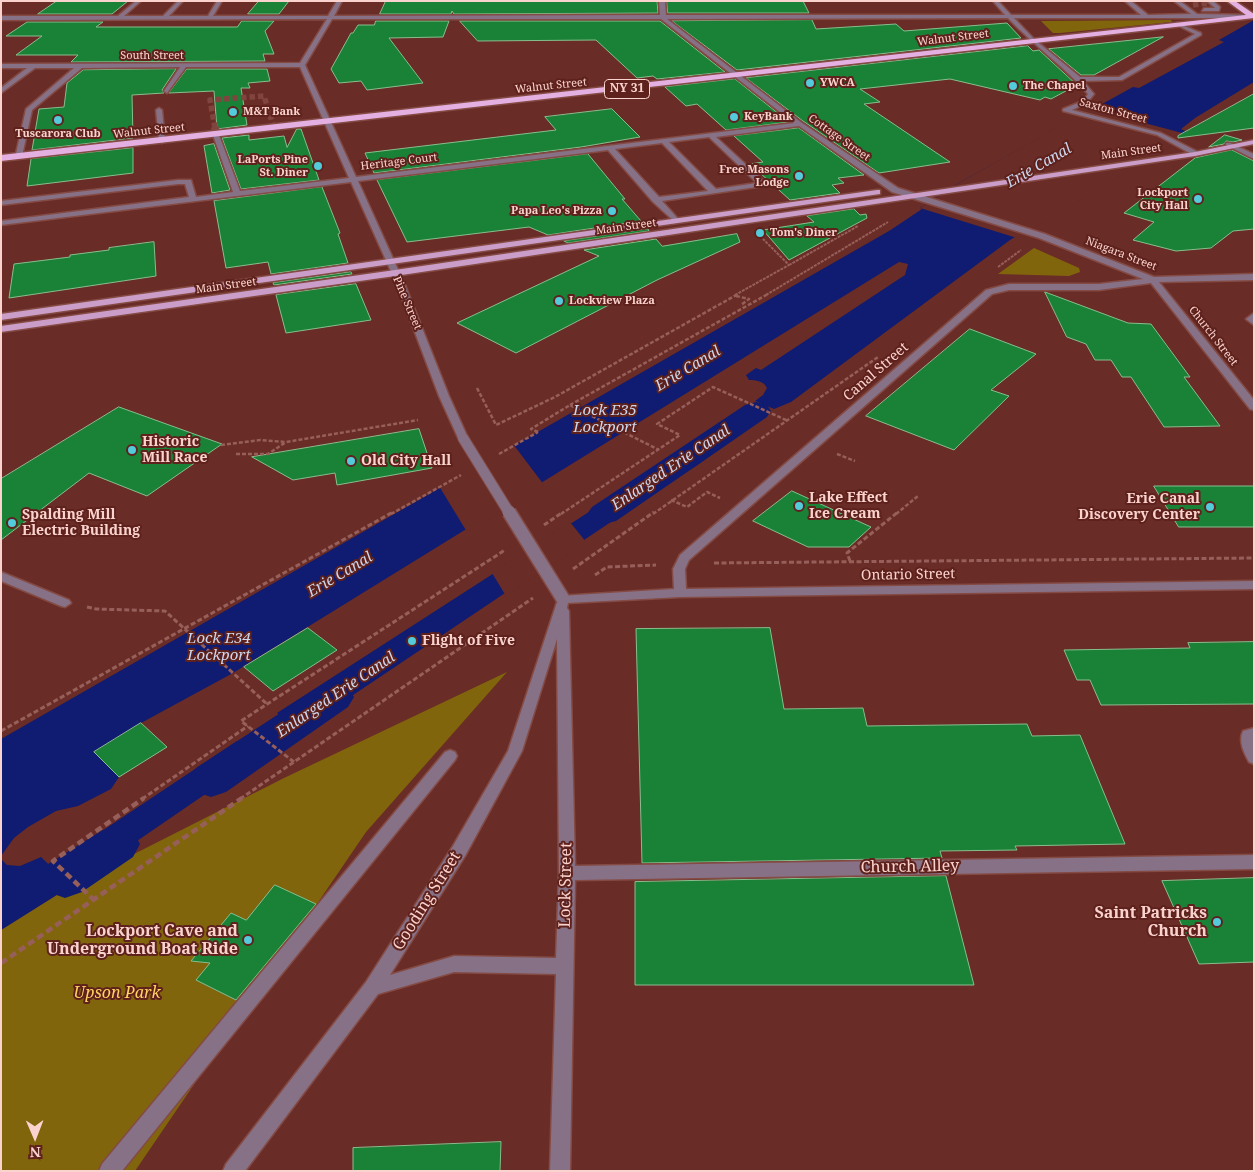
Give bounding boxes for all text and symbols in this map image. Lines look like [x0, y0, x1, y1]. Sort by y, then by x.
street label: Walnut Street [917, 27, 989, 49]
street label: South Street [120, 49, 184, 63]
street label: Walnut Street [515, 76, 587, 96]
place label: YWCA [820, 76, 855, 90]
marker: YWCA [804, 77, 816, 89]
place label: The Chapel [1023, 79, 1085, 93]
road number: NY 31 [604, 80, 650, 98]
marker: The Chapel [1007, 80, 1019, 92]
street label: Saxton Street [1078, 96, 1148, 126]
place label: M&T Bank [243, 105, 300, 119]
marker: M&T Bank [227, 106, 239, 118]
place label: KeyBank [744, 110, 793, 124]
marker: KeyBank [728, 111, 740, 123]
street label: Cottage Street [806, 112, 872, 164]
marker: Tuscarora Club [52, 114, 64, 126]
street label: Walnut Street [113, 121, 185, 141]
place label: Tuscarora Club [15, 127, 101, 141]
water label: Erie Canal [1003, 140, 1075, 192]
street label: Main Street [1100, 141, 1162, 163]
street label: Heritage Court [360, 151, 438, 173]
place label: LaPorts Pine St. Diner [238, 153, 308, 179]
marker: LaPorts Pine St. Diner [312, 160, 324, 172]
place label: Free Masons Lodge [719, 163, 789, 189]
marker: Free Masons Lodge [793, 170, 805, 182]
place label: Lockport City Hall [1137, 186, 1188, 212]
marker: Lockport City Hall [1192, 193, 1204, 205]
place label: Papa Leo's Pizza [511, 204, 602, 218]
marker: Papa Leo's Pizza [606, 205, 618, 217]
street label: Main Street [595, 216, 657, 238]
place label: Tom's Diner [770, 226, 837, 240]
marker: Tom's Diner [754, 227, 766, 239]
street label: Niagara Street [1084, 234, 1158, 274]
street label: Pine Street [390, 274, 424, 332]
street label: Main Street [195, 275, 257, 297]
place label: Lockview Plaza [569, 294, 655, 308]
marker: Lockview Plaza [553, 295, 565, 307]
street label: Church Street [1186, 304, 1240, 368]
street label: Canal Street [840, 339, 912, 405]
water label: Erie Canal [652, 343, 724, 395]
water label: Lock E35 Lockport [573, 402, 637, 437]
water label: Enlarged Erie Canal [608, 422, 734, 514]
place label: Historic Mill Race [142, 434, 208, 467]
marker: Historic Mill Race [126, 444, 138, 456]
place label: Old City Hall [361, 453, 451, 469]
marker: Old City Hall [345, 455, 357, 467]
place label: Lake Effect Ice Cream [809, 490, 888, 522]
place label: Erie Canal Discovery Center [1078, 491, 1200, 524]
marker: Lake Effect Ice Cream [793, 500, 805, 512]
marker: Erie Canal Discovery Center [1204, 501, 1216, 513]
place label: Spalding Mill Electric Building [22, 507, 140, 540]
marker: Spalding Mill Electric Building [6, 517, 18, 529]
water label: Erie Canal [304, 549, 376, 601]
street label: Ontario Street [861, 566, 955, 584]
water label: Lock E34 Lockport [187, 630, 251, 665]
place label: Flight of Five [422, 633, 515, 649]
marker: Flight of Five [406, 635, 418, 647]
water label: Enlarged Erie Canal [273, 649, 399, 741]
street label: Lock Street [556, 842, 576, 928]
street label: Gooding Street [389, 848, 465, 954]
street label: Church Alley [861, 857, 959, 877]
place label: Saint Patricks Church [1095, 903, 1207, 941]
marker: Saint Patricks Church [1211, 916, 1223, 928]
place label: Lockport Cave and Underground Boat Ride [47, 921, 238, 959]
marker: Lockport Cave and Underground Boat Ride [242, 934, 254, 946]
park label: Upson Park [73, 983, 161, 1003]
north arrow [10, 1112, 60, 1162]
text: N [30, 1143, 41, 1162]

